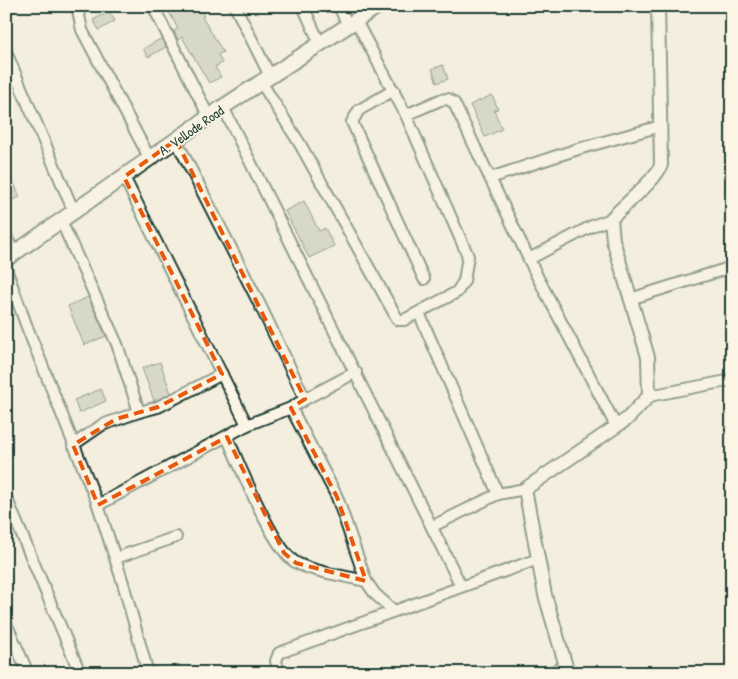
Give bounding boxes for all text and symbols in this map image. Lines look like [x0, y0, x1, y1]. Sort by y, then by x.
street label: A. Vellode Road [155, 100, 228, 159]

